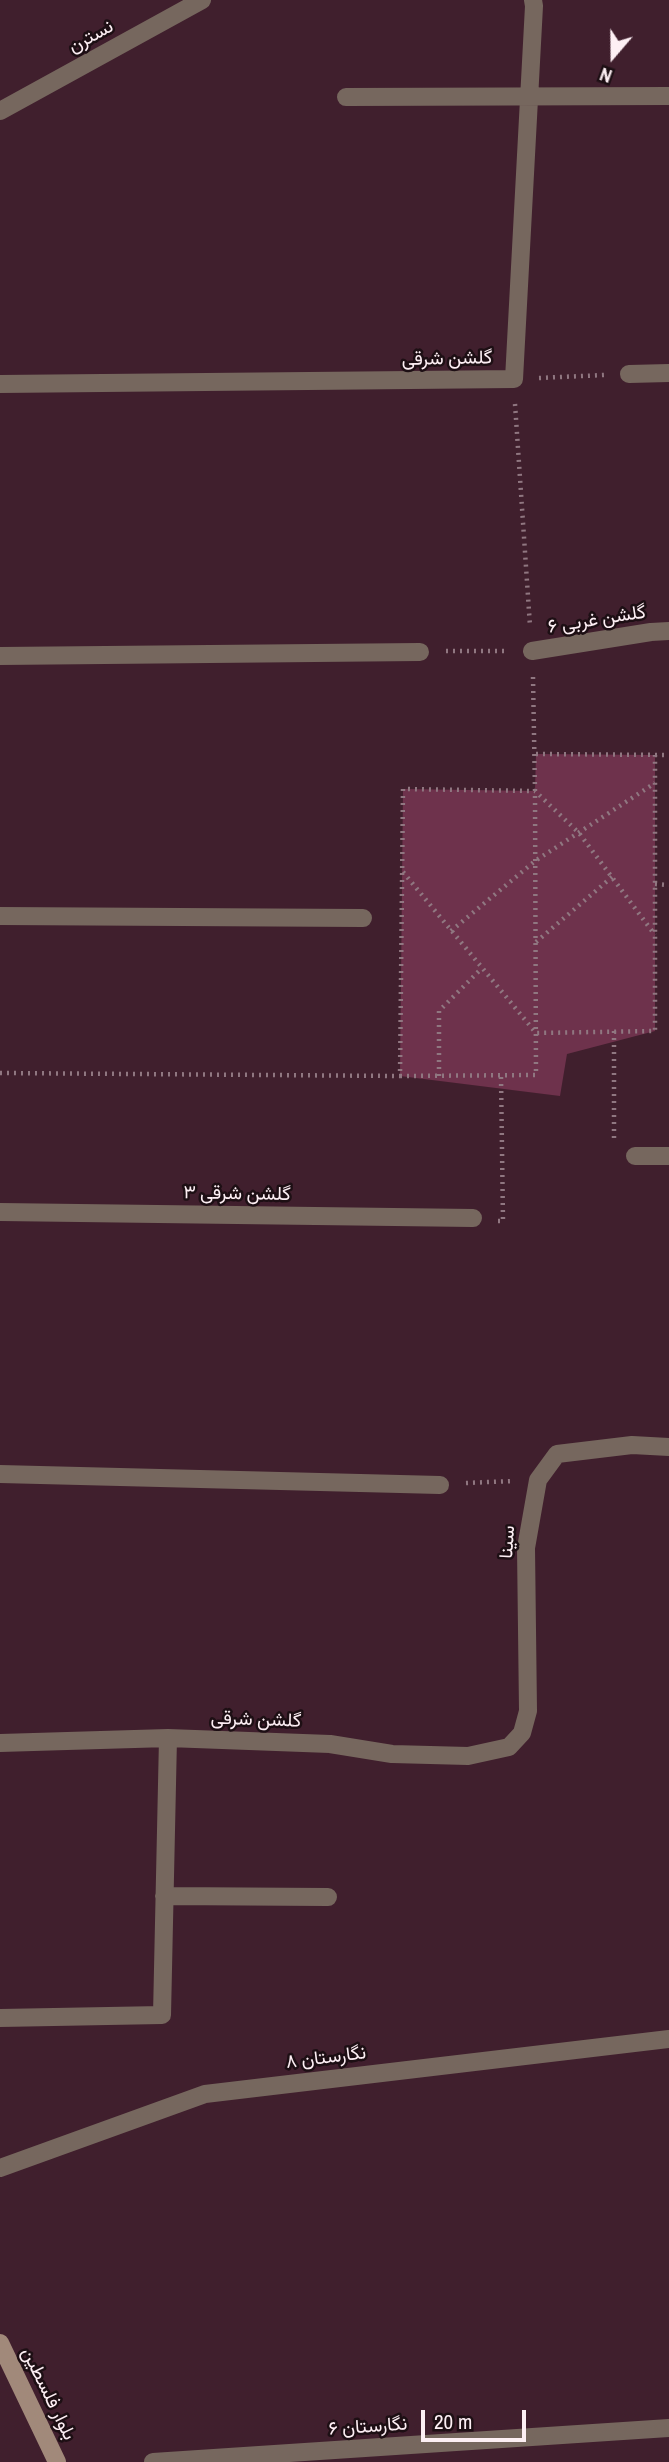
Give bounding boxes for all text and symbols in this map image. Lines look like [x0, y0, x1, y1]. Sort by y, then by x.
street label: نسترن [65, 15, 117, 59]
north arrow [578, 21, 648, 91]
text: N [596, 62, 616, 90]
street label: گلشن شرقی [402, 347, 492, 371]
street label: گلشن غربی ۶ [547, 601, 647, 639]
street label: گلشن شرقی ۳ [183, 1182, 291, 1206]
street label: سینا [495, 1525, 521, 1559]
street label: گلشن شرقی [210, 1707, 302, 1733]
street label: نگارستان ۸ [285, 2042, 367, 2074]
street label: بلوار فلسطین [16, 2344, 80, 2444]
scale bar [424, 2396, 529, 2440]
text: 20 m [434, 2407, 472, 2436]
street label: نگارستان ۶ [328, 2413, 408, 2441]

